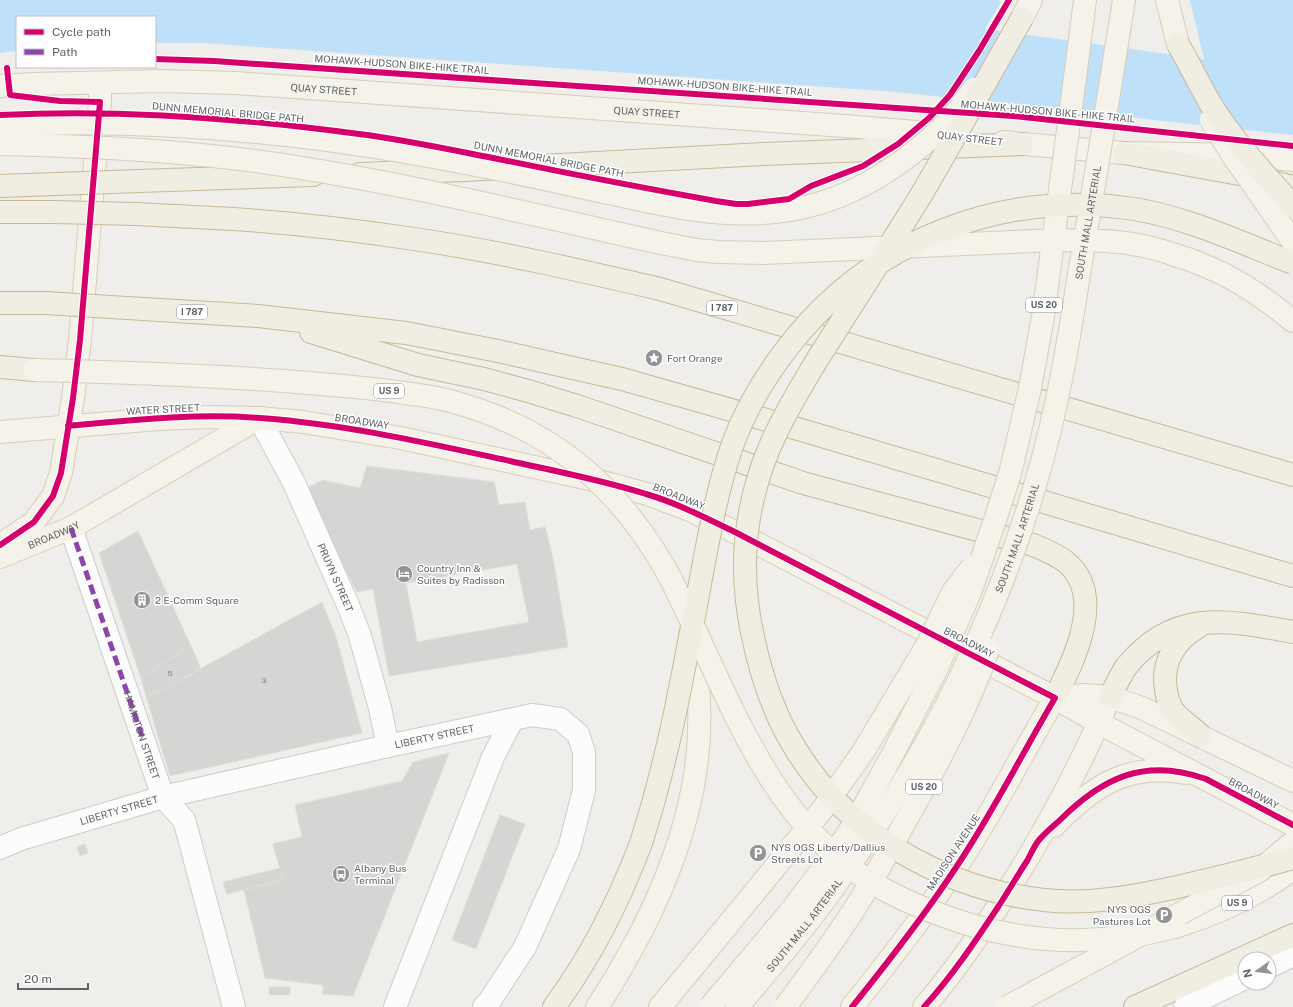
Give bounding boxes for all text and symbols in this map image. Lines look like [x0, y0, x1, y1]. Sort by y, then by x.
legend [16, 16, 156, 68]
text: Cycle path [52, 25, 111, 39]
text: Path [52, 45, 78, 59]
street label: MOHAWK-HUDSON BIKE-HIKE TRAIL [314, 52, 490, 76]
street label: MOHAWK-HUDSON BIKE-HIKE TRAIL [637, 74, 813, 98]
street label: QUAY STREET [290, 81, 357, 98]
street label: MOHAWK-HUDSON BIKE-HIKE TRAIL [960, 97, 1136, 125]
street label: DUNN MEMORIAL BRIDGE PATH [152, 99, 304, 125]
street label: QUAY STREET [613, 104, 681, 120]
street label: QUAY STREET [936, 128, 1004, 148]
street label: DUNN MEMORIAL BRIDGE PATH [473, 139, 625, 179]
street label: SOUTH MALL ARTERIAL [1072, 164, 1103, 280]
road number: US 20 [1026, 298, 1062, 312]
road number: I 787 [707, 301, 737, 315]
road number: I 787 [177, 305, 207, 319]
place icon: Fort Orange [644, 348, 664, 368]
place label: Fort Orange [667, 352, 723, 364]
road number: US 9 [374, 384, 404, 398]
street label: WATER STREET [126, 401, 200, 417]
street label: BROADWAY [334, 411, 390, 431]
street label: BROADWAY [651, 480, 707, 512]
street label: SOUTH MALL ARTERIAL [992, 482, 1041, 595]
street label: BROADWAY [26, 518, 82, 551]
street label: PRUYN STREET [315, 541, 356, 613]
place label: Country Inn & Suites by Radisson [417, 562, 505, 586]
hotel icon: Country Inn & Suites by Radisson [394, 564, 414, 584]
building icon: 2 E-Comm Square [132, 590, 152, 610]
place label: 2 E-Comm Square [155, 594, 239, 606]
street label: BROADWAY [942, 624, 996, 660]
house number: 5 [167, 668, 173, 678]
house number: 3 [261, 675, 267, 685]
street label: HAMILTON STREET [121, 690, 163, 781]
street label: LIBERTY STREET [393, 722, 475, 750]
street label: BROADWAY [1227, 775, 1281, 811]
road number: US 20 [906, 780, 942, 794]
street label: LIBERTY STREET [78, 793, 160, 827]
street label: MADISON AVENUE [924, 811, 982, 893]
place label: NYS OGS Liberty/Dallius Streets Lot [771, 841, 885, 865]
parking icon: NYS OGS Liberty/Dallius Streets Lot [748, 843, 768, 863]
place label: Albany Bus Terminal [354, 862, 406, 886]
bus stop icon: Albany Bus Terminal [331, 864, 351, 884]
street label: SOUTH MALL ARTERIAL [764, 876, 845, 974]
road number: US 9 [1222, 896, 1252, 910]
place label: NYS OGS Pastures Lot [1093, 903, 1151, 927]
parking icon: NYS OGS Pastures Lot [1154, 905, 1174, 925]
north arrow [1237, 951, 1277, 991]
scale bar [18, 965, 88, 991]
text: N [1240, 968, 1254, 979]
text: 20 m [24, 972, 52, 986]

